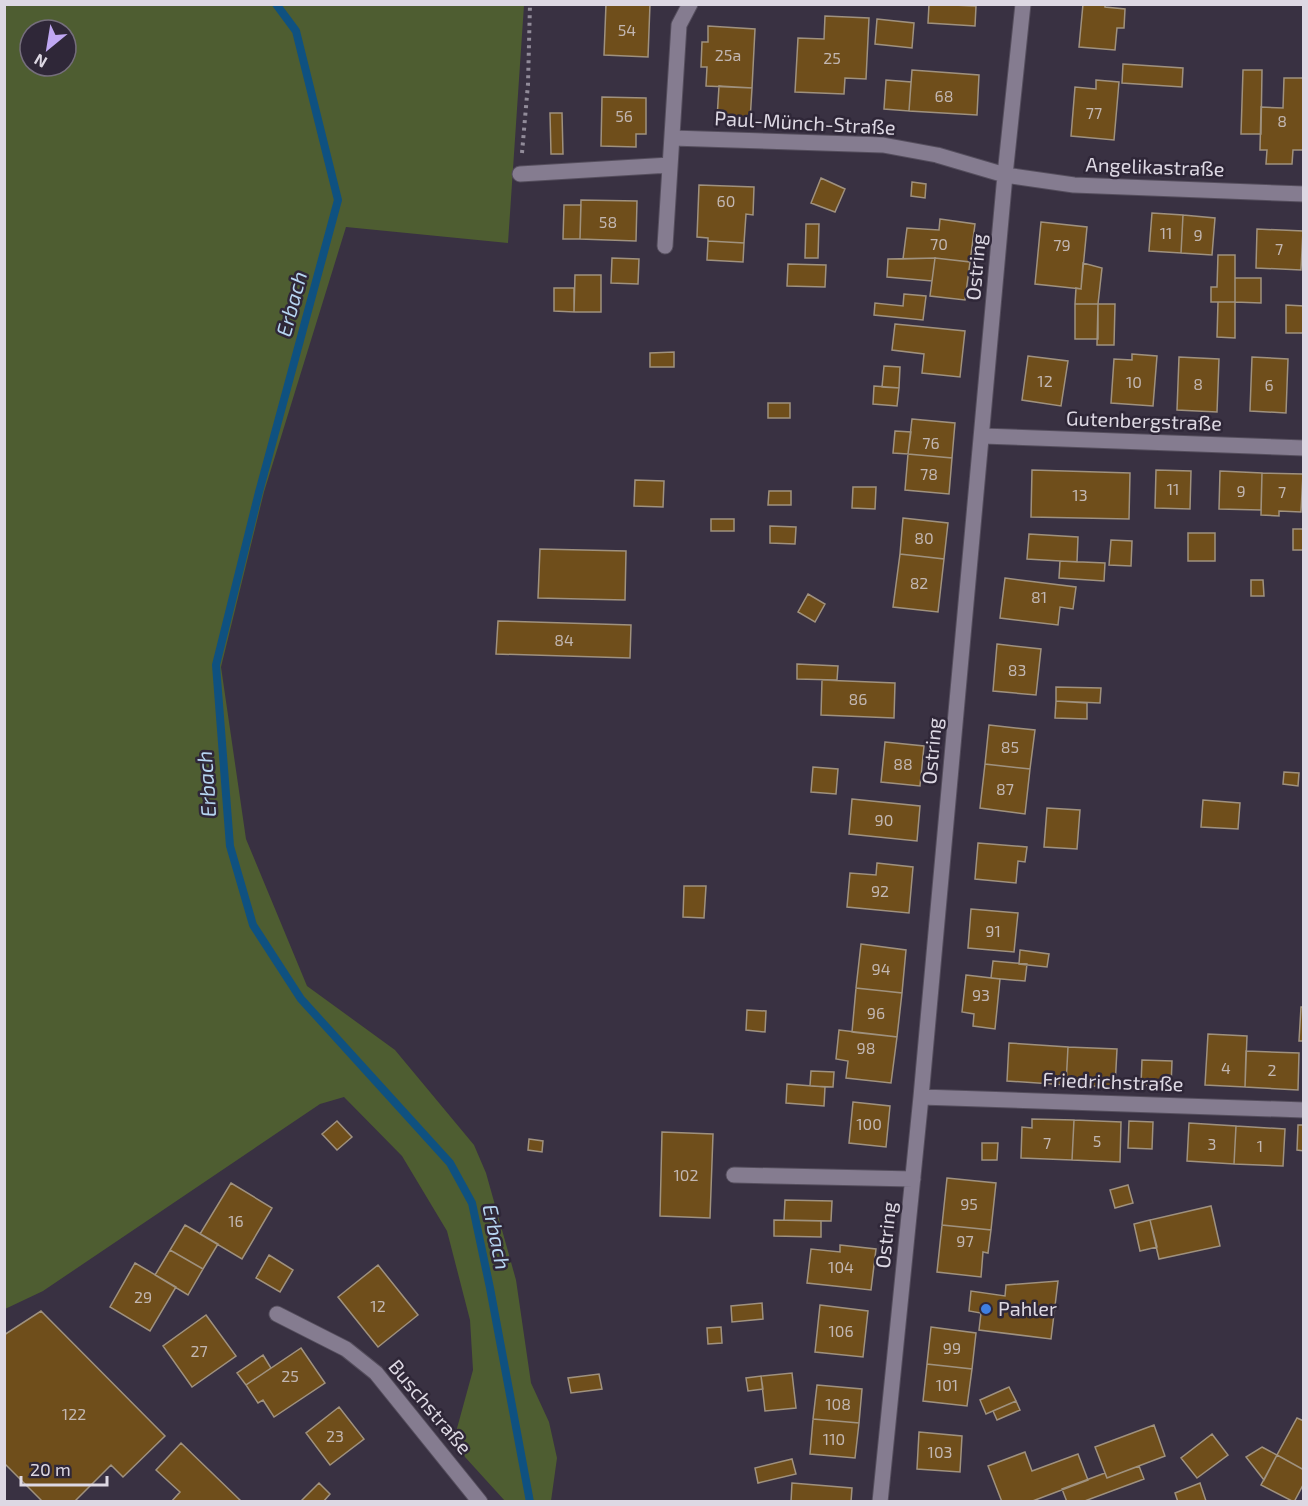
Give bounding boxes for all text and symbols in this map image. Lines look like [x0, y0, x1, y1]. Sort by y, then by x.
north arrow [18, 18, 78, 78]
house number: 54 [618, 20, 636, 39]
house number: 25a [715, 45, 741, 64]
house number: 25 [823, 48, 841, 67]
text: N [30, 50, 50, 73]
house number: 68 [935, 86, 953, 105]
house number: 77 [1086, 103, 1102, 122]
street label: Paul-Münch-Straße [714, 105, 896, 139]
house number: 56 [615, 106, 633, 125]
house number: 8 [1277, 111, 1287, 130]
street label: Angelikastraße [1085, 152, 1225, 180]
house number: 60 [717, 191, 735, 210]
house number: 58 [599, 212, 617, 231]
house number: 11 [1160, 223, 1172, 242]
house number: 9 [1193, 225, 1203, 244]
street label: Ostring [960, 233, 990, 301]
house number: 70 [930, 234, 948, 253]
house number: 79 [1053, 235, 1071, 254]
house number: 7 [1275, 239, 1283, 258]
water label: Erbach [270, 268, 311, 339]
house number: 12 [1037, 371, 1053, 390]
house number: 10 [1126, 372, 1142, 391]
house number: 8 [1193, 374, 1203, 393]
house number: 6 [1264, 375, 1274, 394]
street label: Gutenbergstraße [1066, 405, 1223, 435]
house number: 76 [922, 433, 940, 452]
house number: 78 [920, 464, 938, 483]
house number: 11 [1167, 479, 1179, 498]
house number: 9 [1236, 481, 1246, 500]
house number: 7 [1278, 482, 1286, 501]
house number: 13 [1072, 485, 1088, 504]
house number: 80 [914, 528, 934, 547]
house number: 82 [910, 573, 928, 592]
house number: 81 [1031, 587, 1047, 606]
house number: 84 [554, 630, 574, 649]
house number: 83 [1008, 660, 1026, 679]
house number: 86 [849, 689, 867, 708]
street label: Ostring [916, 717, 946, 785]
house number: 85 [1001, 737, 1019, 756]
water label: Erbach [191, 750, 220, 818]
house number: 88 [893, 754, 913, 773]
house number: 87 [996, 779, 1014, 798]
house number: 90 [875, 810, 893, 829]
house number: 92 [871, 881, 889, 900]
house number: 91 [985, 921, 1001, 940]
house number: 94 [872, 959, 891, 978]
house number: 93 [972, 985, 990, 1004]
house number: 96 [867, 1003, 885, 1022]
house number: 98 [857, 1038, 875, 1057]
house number: 4 [1221, 1058, 1231, 1077]
house number: 2 [1268, 1060, 1277, 1079]
street label: Friedrichstraße [1042, 1067, 1184, 1095]
house number: 100 [856, 1114, 882, 1133]
house number: 5 [1093, 1131, 1101, 1150]
house number: 7 [1043, 1133, 1051, 1152]
house number: 3 [1208, 1134, 1216, 1153]
house number: 1 [1257, 1136, 1263, 1155]
house number: 102 [673, 1165, 699, 1184]
house number: 95 [960, 1194, 978, 1213]
street label: Ostring [870, 1200, 900, 1269]
water label: Erbach [478, 1202, 517, 1272]
house number: 16 [228, 1211, 244, 1230]
house number: 97 [956, 1231, 974, 1250]
house number: 104 [828, 1257, 854, 1276]
house number: 29 [134, 1287, 152, 1306]
house number: 12 [370, 1296, 386, 1315]
place label: Pahler [998, 1296, 1057, 1320]
marker: Pahler [979, 1302, 993, 1316]
house number: 106 [828, 1321, 854, 1340]
house number: 99 [943, 1338, 961, 1357]
house number: 27 [190, 1341, 208, 1360]
street label: Buschstraße [384, 1354, 477, 1459]
house number: 25 [281, 1366, 299, 1385]
house number: 101 [936, 1375, 958, 1394]
house number: 108 [825, 1394, 851, 1413]
house number: 122 [62, 1404, 86, 1423]
house number: 23 [326, 1426, 344, 1445]
house number: 110 [823, 1429, 845, 1448]
house number: 103 [928, 1442, 952, 1461]
scale bar [21, 1449, 106, 1487]
text: 20 m [30, 1458, 71, 1480]

